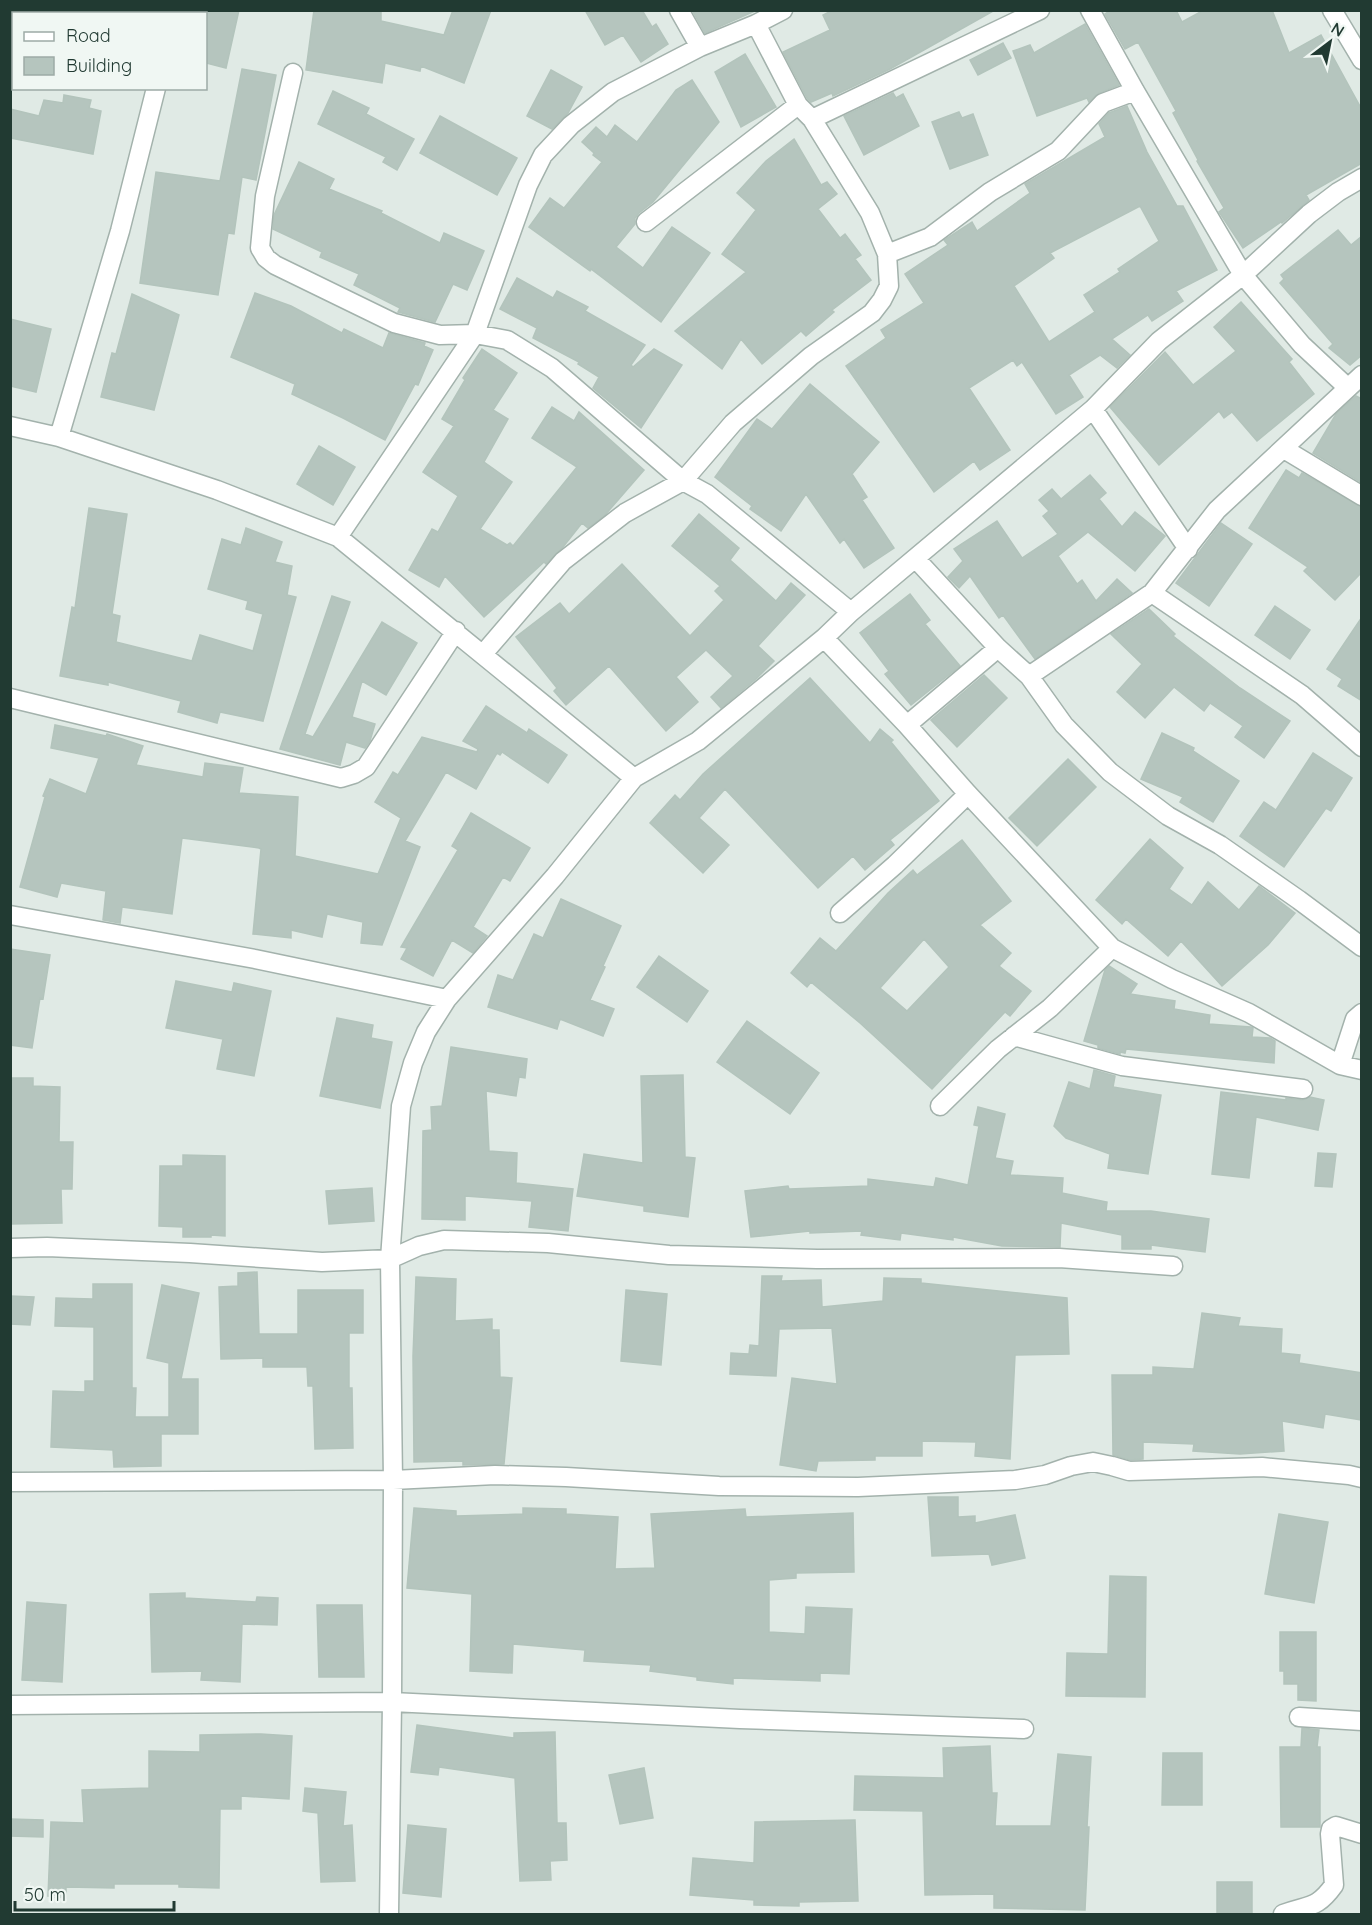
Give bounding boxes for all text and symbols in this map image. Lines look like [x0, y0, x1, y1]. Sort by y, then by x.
legend [12, 12, 207, 90]
north arrow [1300, 12, 1360, 72]
text: N [1328, 18, 1348, 41]
text: Road [66, 24, 111, 47]
text: Building [66, 54, 132, 77]
scale bar [15, 1874, 174, 1912]
text: 50 m [24, 1883, 66, 1906]

